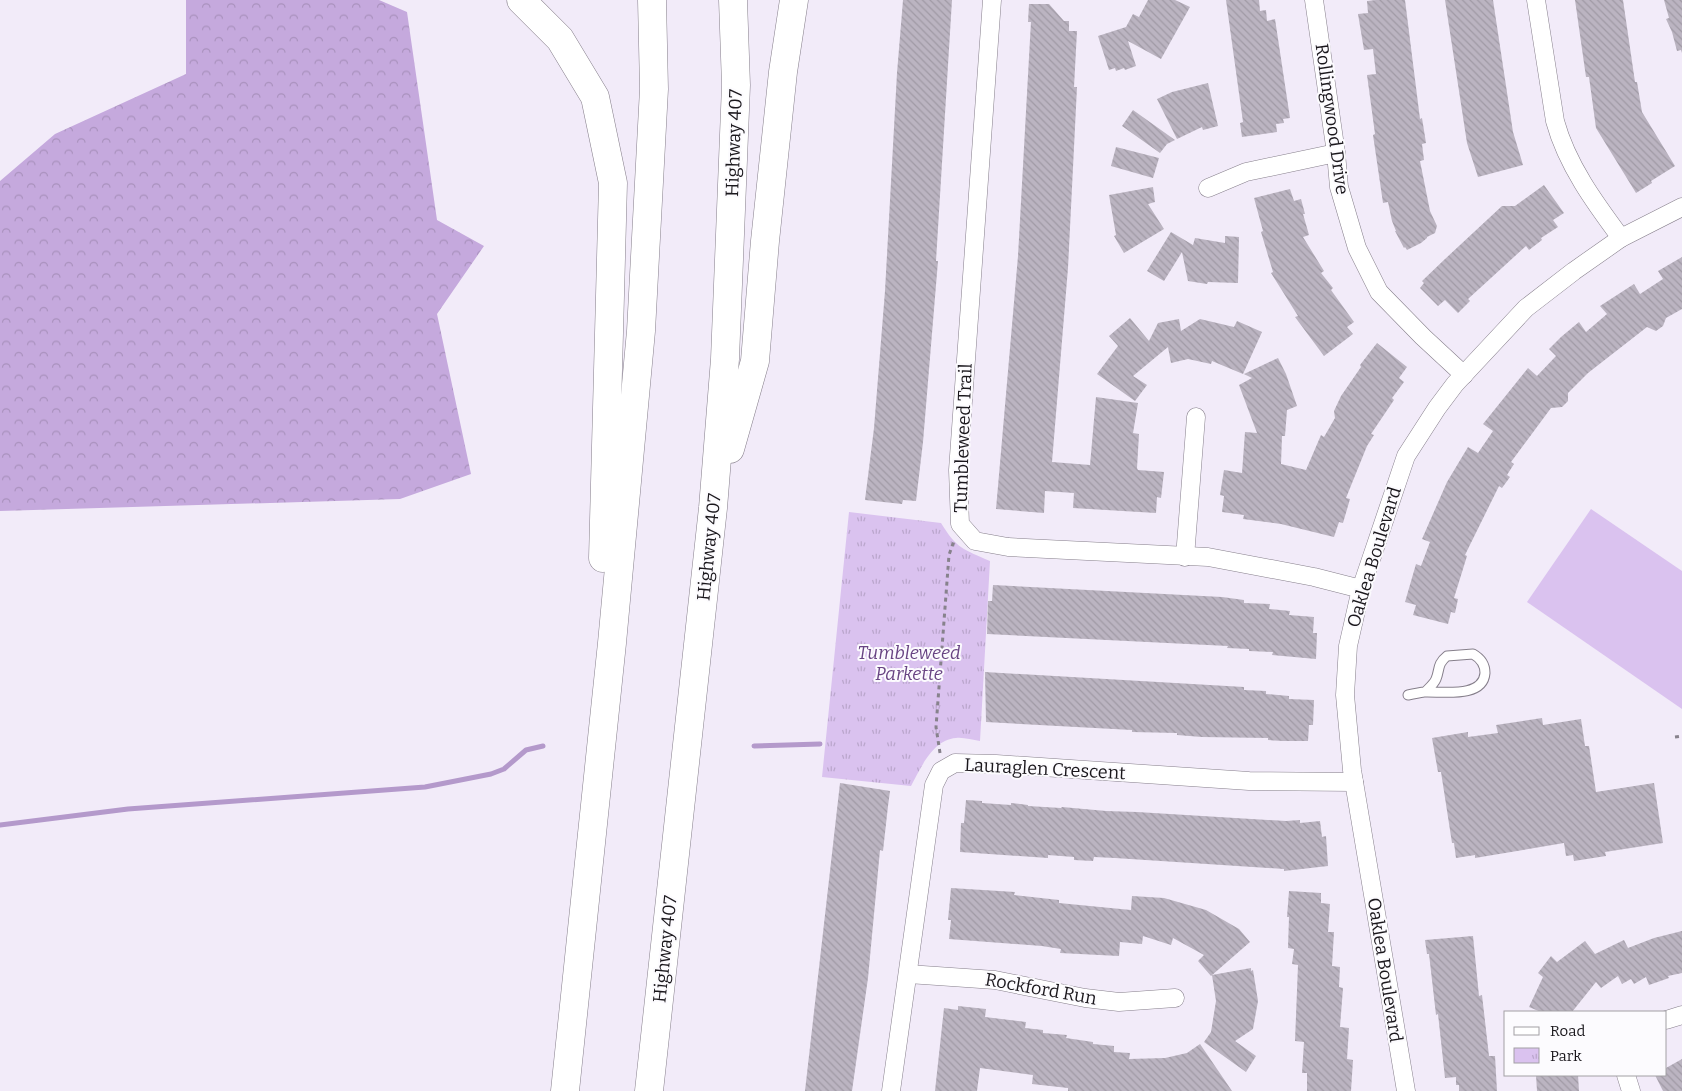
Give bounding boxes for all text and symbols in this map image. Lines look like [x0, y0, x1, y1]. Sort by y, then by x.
street label: Rollingwood Drive [1311, 42, 1353, 196]
street label: Highway 407 [721, 89, 747, 197]
street label: Tumbleweed Trail [949, 363, 977, 513]
street label: Oaklea Boulevard [1342, 484, 1406, 630]
street label: Highway 407 [692, 492, 726, 602]
park label: Tumbleweed Parkette [857, 642, 961, 685]
street label: Lauraglen Crescent [964, 754, 1127, 784]
street label: Highway 407 [648, 894, 682, 1004]
street label: Oaklea Boulevard [1363, 896, 1407, 1044]
street label: Rockford Run [983, 968, 1099, 1010]
legend [1504, 1011, 1667, 1076]
text: Road [1550, 1022, 1585, 1040]
text: Park [1550, 1047, 1582, 1065]

